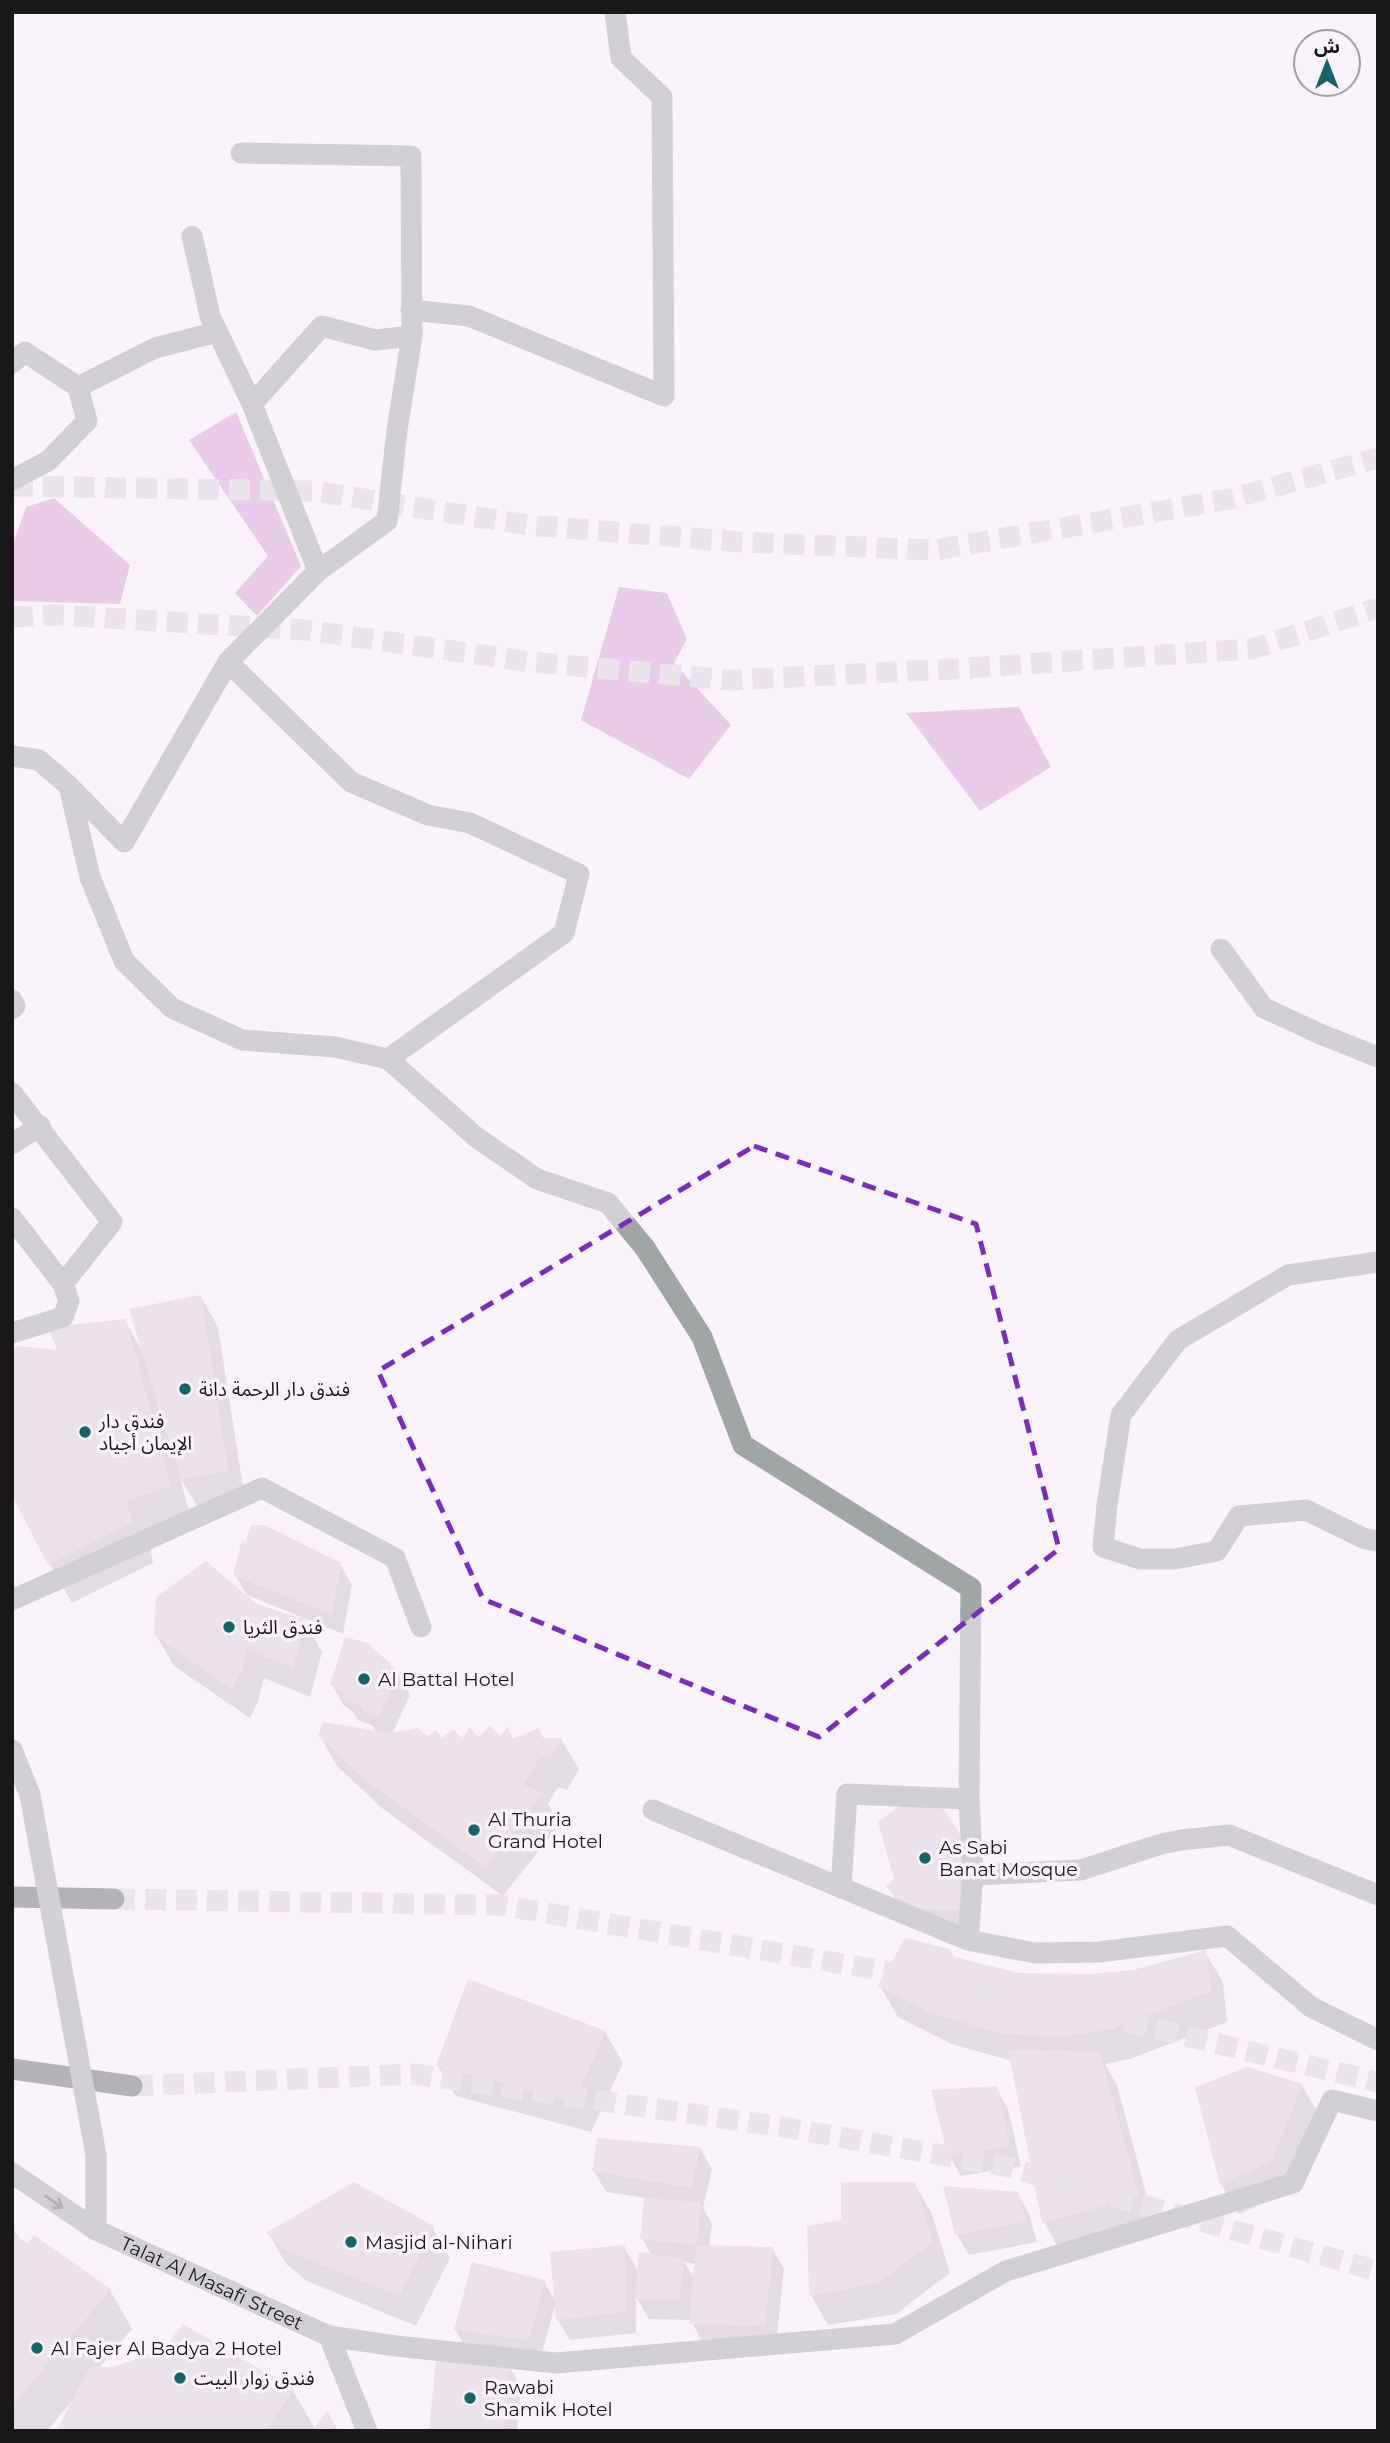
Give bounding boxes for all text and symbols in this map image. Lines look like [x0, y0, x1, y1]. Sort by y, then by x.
north arrow [1292, 28, 1362, 98]
text: ش [1314, 35, 1340, 58]
place label: فندق دار الرحمة دانة [199, 1378, 350, 1401]
marker: فندق دار الرحمة دانة [177, 1381, 193, 1397]
place label: فندق دار الإيمان أجياد [98, 1410, 192, 1456]
marker: فندق دار الإيمان أجياد [77, 1424, 93, 1440]
place label: فندق الثريا [243, 1616, 323, 1639]
marker: فندق الثريا [221, 1619, 237, 1635]
place label: Al Battal Hotel [378, 1668, 515, 1691]
marker: Al Battal Hotel [356, 1671, 372, 1687]
place label: Al Thuria Grand Hotel [488, 1808, 603, 1853]
marker: Al Thuria Grand Hotel [466, 1822, 482, 1838]
place label: As Sabi Banat Mosque [939, 1836, 1078, 1881]
marker: As Sabi Banat Mosque [917, 1850, 933, 1866]
one-way arrow [44, 2195, 63, 2209]
street label: Talat Al Masafi Street [117, 2231, 307, 2334]
place label: Masjid al-Nihari [365, 2231, 513, 2254]
marker: Masjid al-Nihari [343, 2234, 359, 2250]
place label: Al Fajer Al Badya 2 Hotel [51, 2337, 282, 2360]
marker: Al Fajer Al Badya 2 Hotel [29, 2340, 45, 2356]
place label: فندق زوار البيت [194, 2367, 315, 2390]
marker: فندق زوار البيت [172, 2370, 188, 2386]
place label: Rawabi Shamik Hotel [484, 2376, 613, 2421]
marker: Rawabi Shamik Hotel [462, 2390, 478, 2406]

